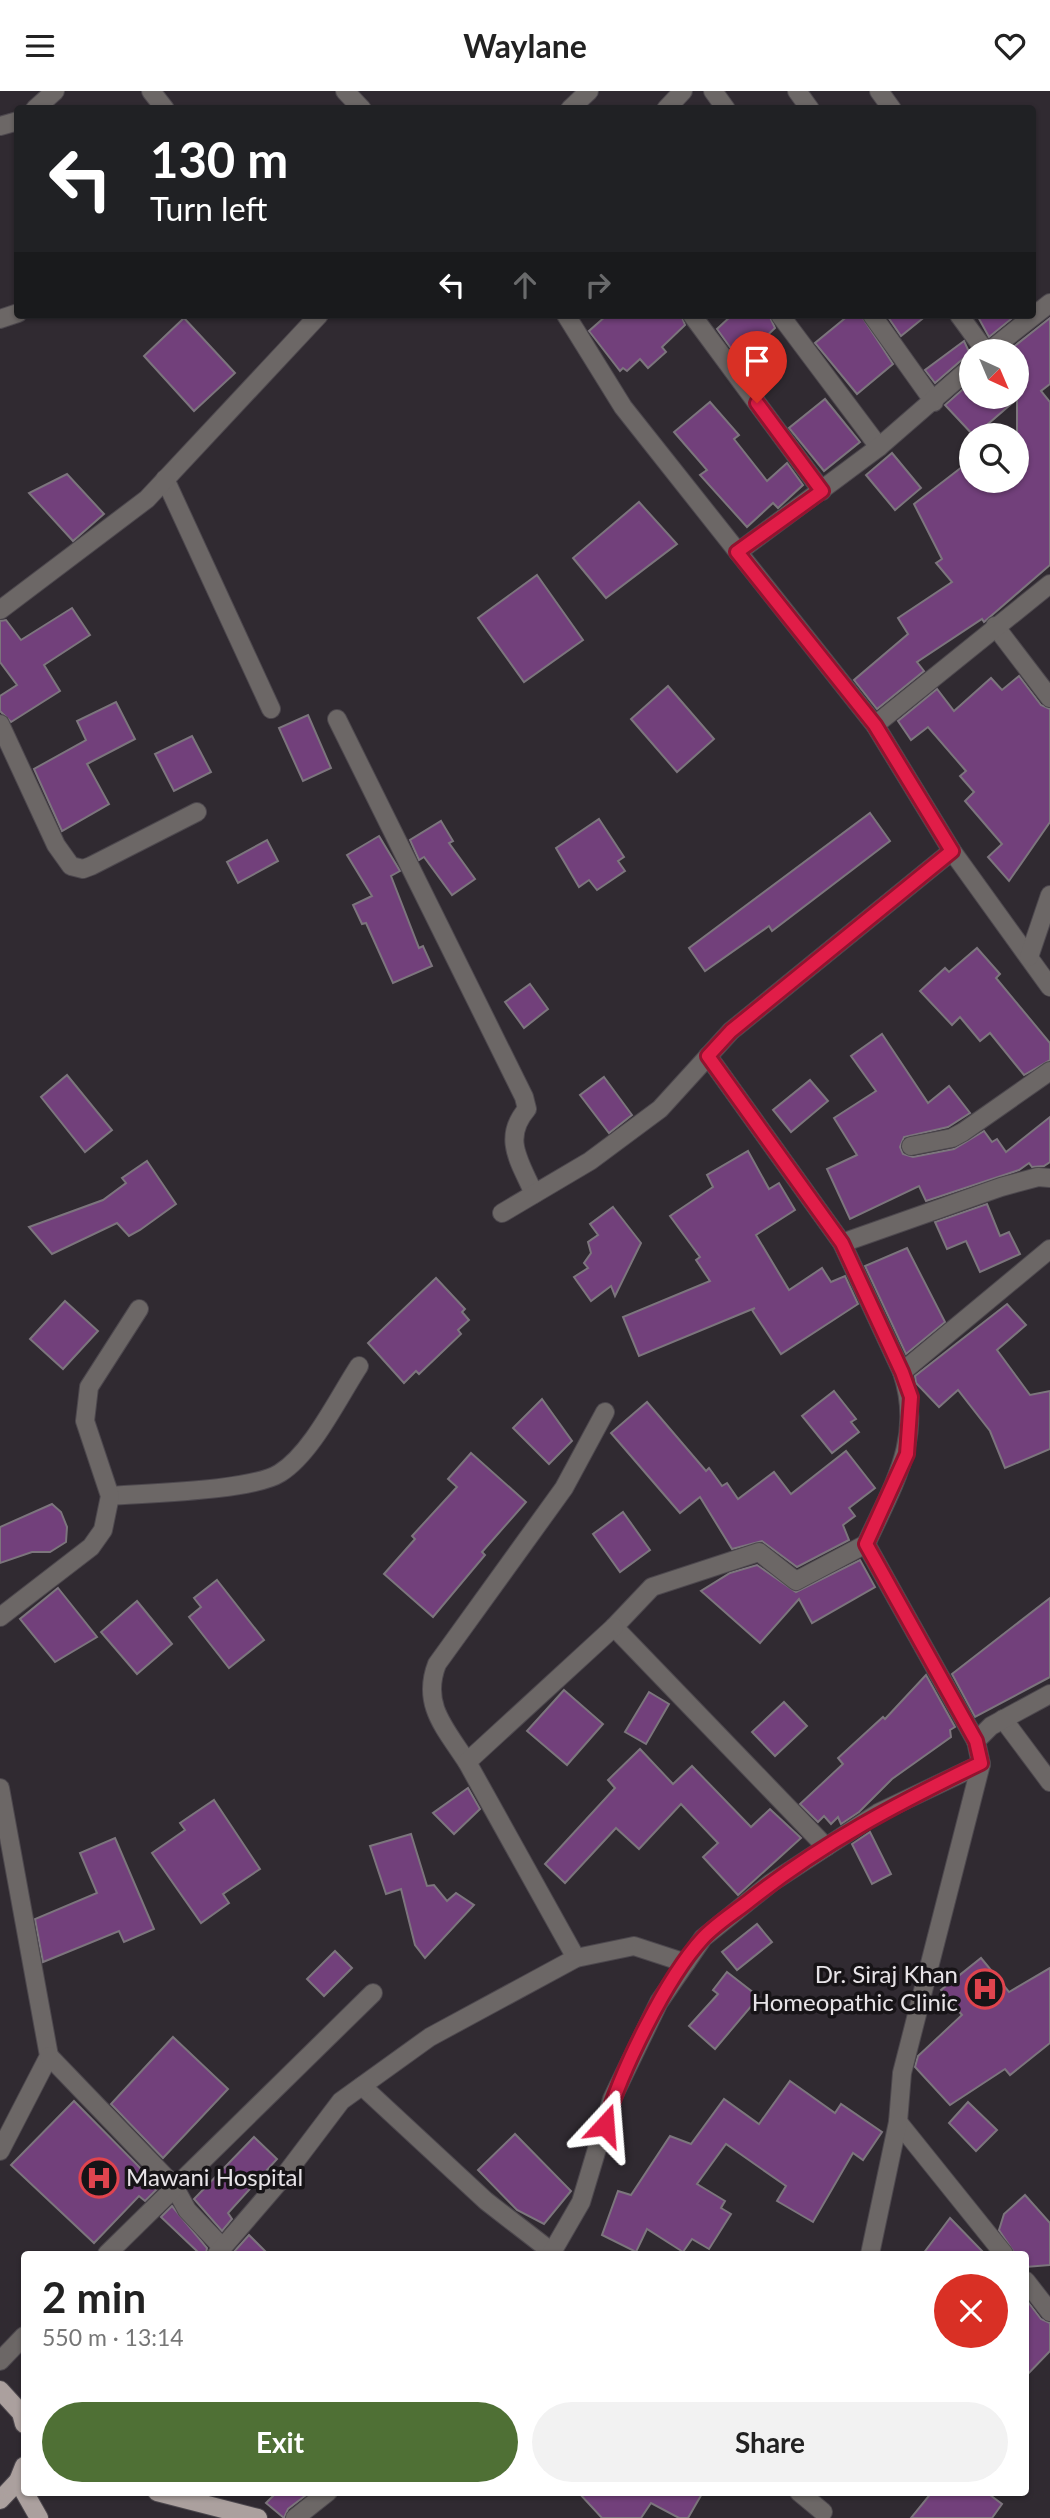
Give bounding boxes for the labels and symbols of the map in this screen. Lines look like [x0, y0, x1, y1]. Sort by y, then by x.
pin [727, 331, 787, 403]
north arrow [959, 339, 1029, 409]
place label: Dr. Siraj Khan Homeopathic Clinic [752, 1959, 958, 2016]
hospital icon: Dr. Siraj Khan Homeopathic Clinic [964, 1968, 1006, 2010]
position arrow [568, 2088, 642, 2162]
hospital icon: Mawani Hospital [78, 2157, 120, 2199]
place label: Mawani Hospital [126, 2162, 303, 2191]

